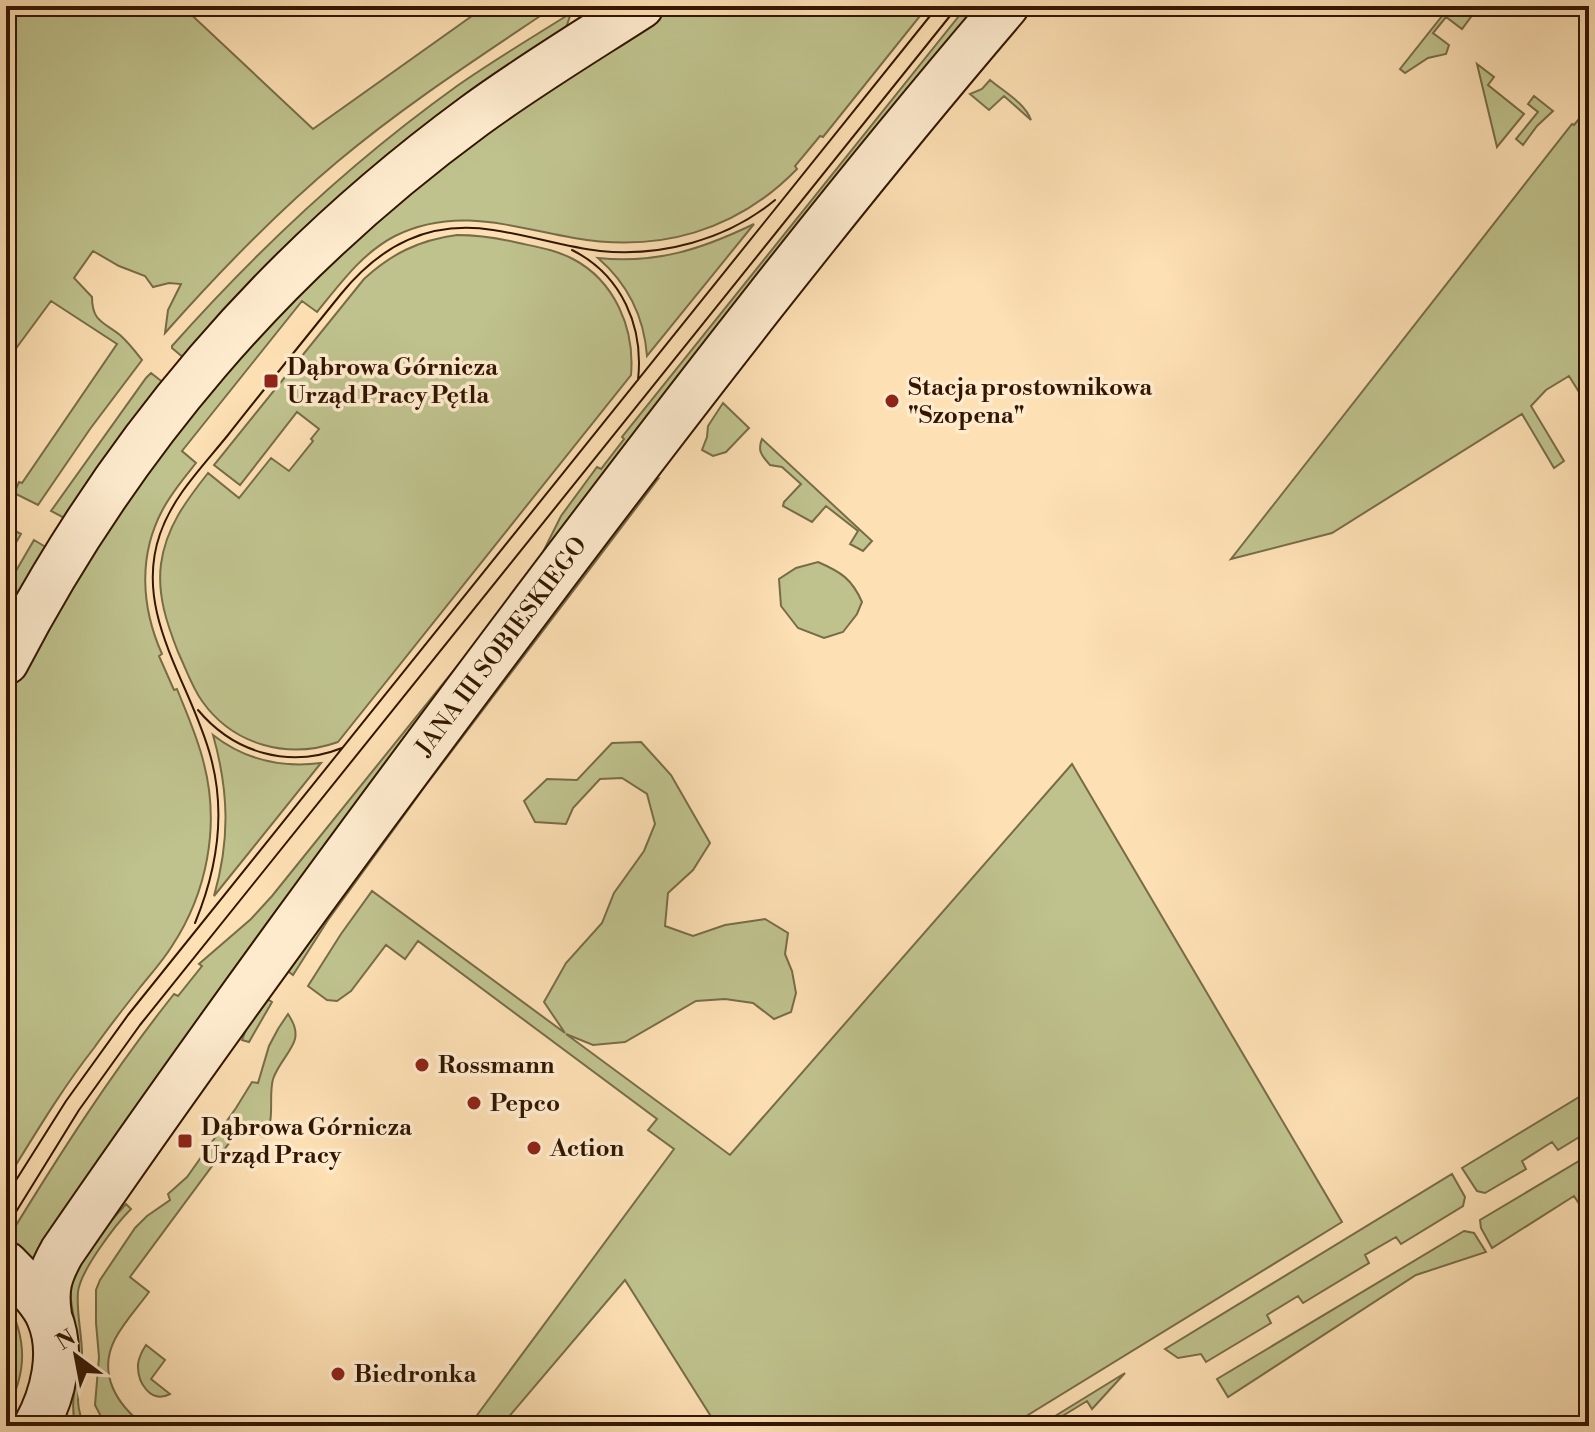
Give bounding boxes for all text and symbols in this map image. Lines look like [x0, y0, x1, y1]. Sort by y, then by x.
place label: Dąbrowa Górnicza Urząd Pracy Pętla [287, 353, 499, 411]
marker: Dąbrowa Górnicza Urząd Pracy Pętla [262, 372, 280, 390]
place label: Stacja prostownikowa "Szopena" [908, 373, 1153, 431]
marker: Stacja prostownikowa "Szopena" [883, 392, 901, 410]
street label: JANA III SOBIESKIEGO [409, 531, 594, 763]
place label: Rossmann [438, 1051, 555, 1081]
marker: Rossmann [413, 1056, 431, 1074]
place label: Pepco [490, 1089, 560, 1119]
marker: Pepco [465, 1094, 483, 1112]
place label: Dąbrowa Górnicza Urząd Pracy [201, 1113, 413, 1171]
marker: Dąbrowa Górnicza Urząd Pracy [176, 1132, 194, 1150]
place label: Action [549, 1134, 625, 1164]
marker: Action [525, 1139, 543, 1157]
north arrow [36, 1316, 116, 1396]
text: N [52, 1324, 81, 1356]
place label: Biedronka [354, 1360, 478, 1390]
marker: Biedronka [329, 1365, 347, 1383]

